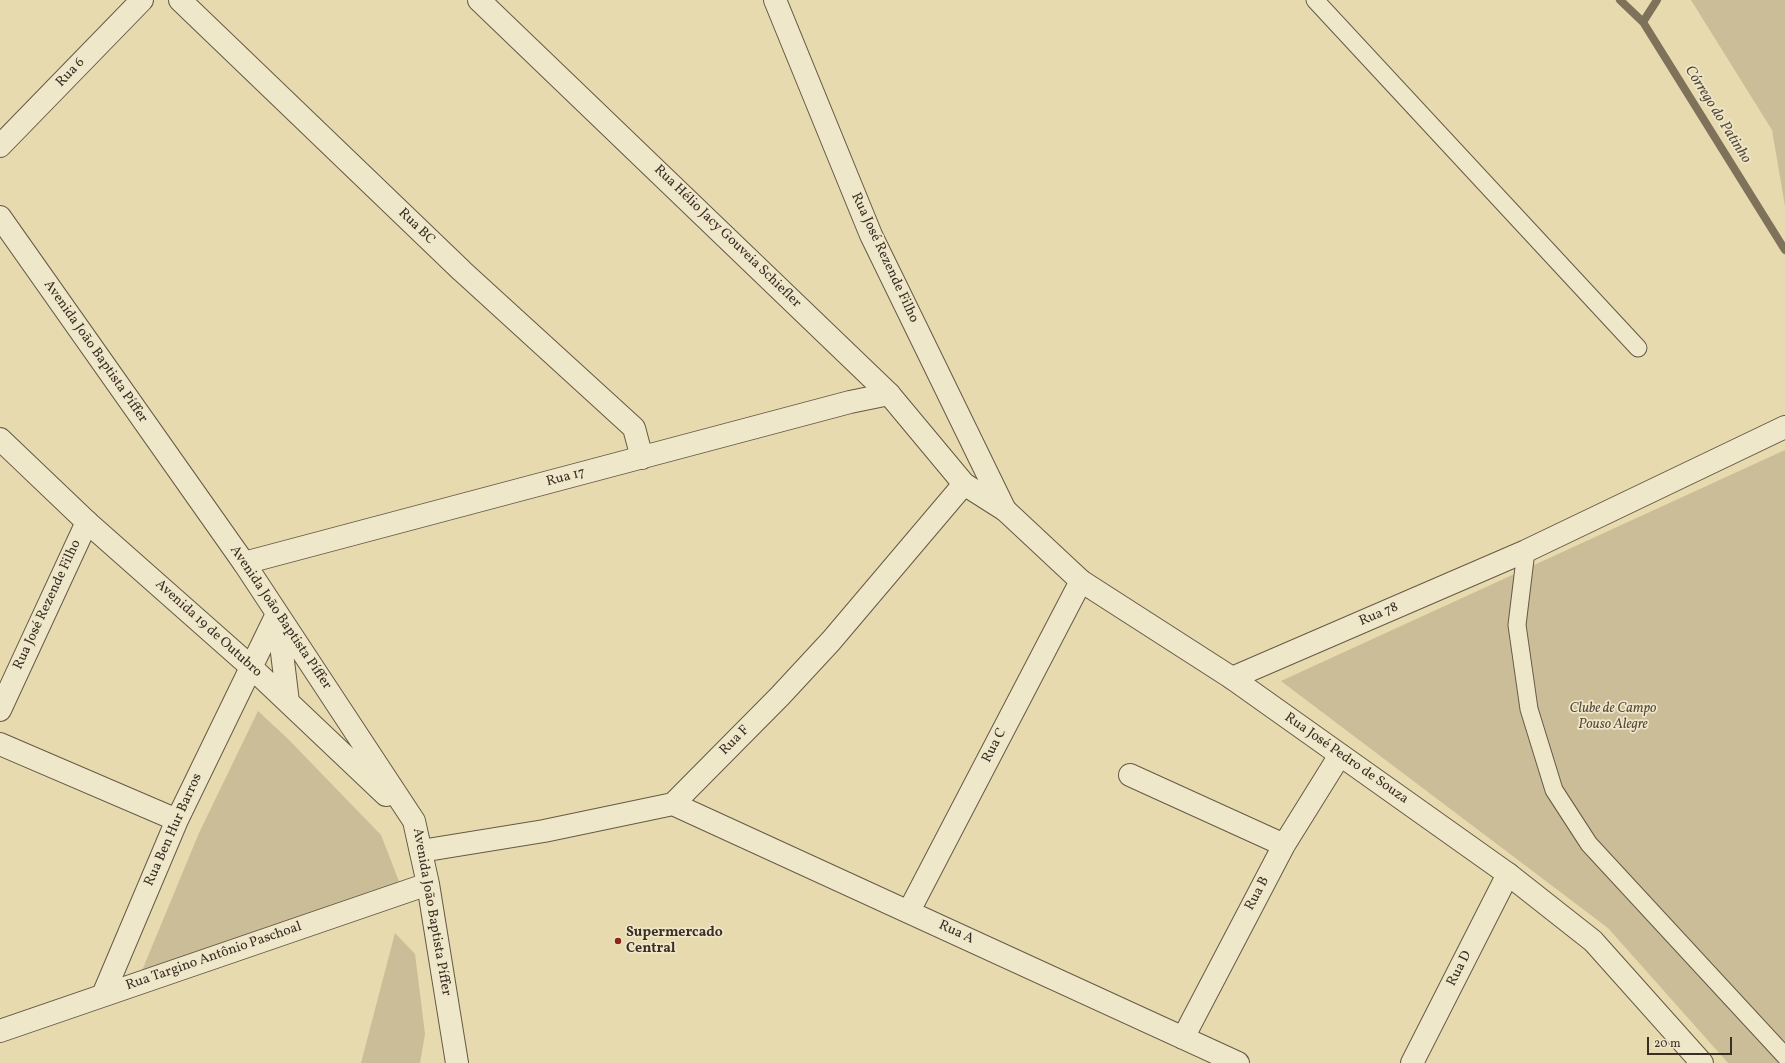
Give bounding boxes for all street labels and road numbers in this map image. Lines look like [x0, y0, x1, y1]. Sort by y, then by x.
street label: Rua 6 [53, 55, 89, 91]
street label: Rua Hélio Jacy Gouveia Schiefler [650, 162, 804, 312]
street label: Rua José Rezende Filho [846, 190, 922, 326]
street label: Rua BC [394, 205, 438, 249]
street label: Avenida João Baptista Píffer [39, 278, 151, 426]
street label: Rua 17 [545, 465, 587, 491]
street label: Rua José Rezende Filho [10, 537, 86, 673]
street label: Avenida João Baptista Píffer [225, 543, 335, 693]
street label: Avenida 19 de Outubro [151, 577, 265, 681]
street label: Rua 78 [1357, 599, 1401, 631]
street label: Rua José Pedro de Souza [1281, 710, 1411, 808]
street label: Rua F [717, 723, 753, 759]
street label: Rua C [979, 726, 1011, 766]
street label: Rua Ben Hur Barros [142, 771, 206, 889]
street label: Avenida João Baptista Píffer [408, 827, 454, 997]
street label: Rua B [1242, 874, 1274, 914]
street label: Rua A [936, 918, 976, 948]
street label: Rua Targino Antônio Paschoal [124, 919, 304, 995]
street label: Rua D [1444, 948, 1476, 990]

